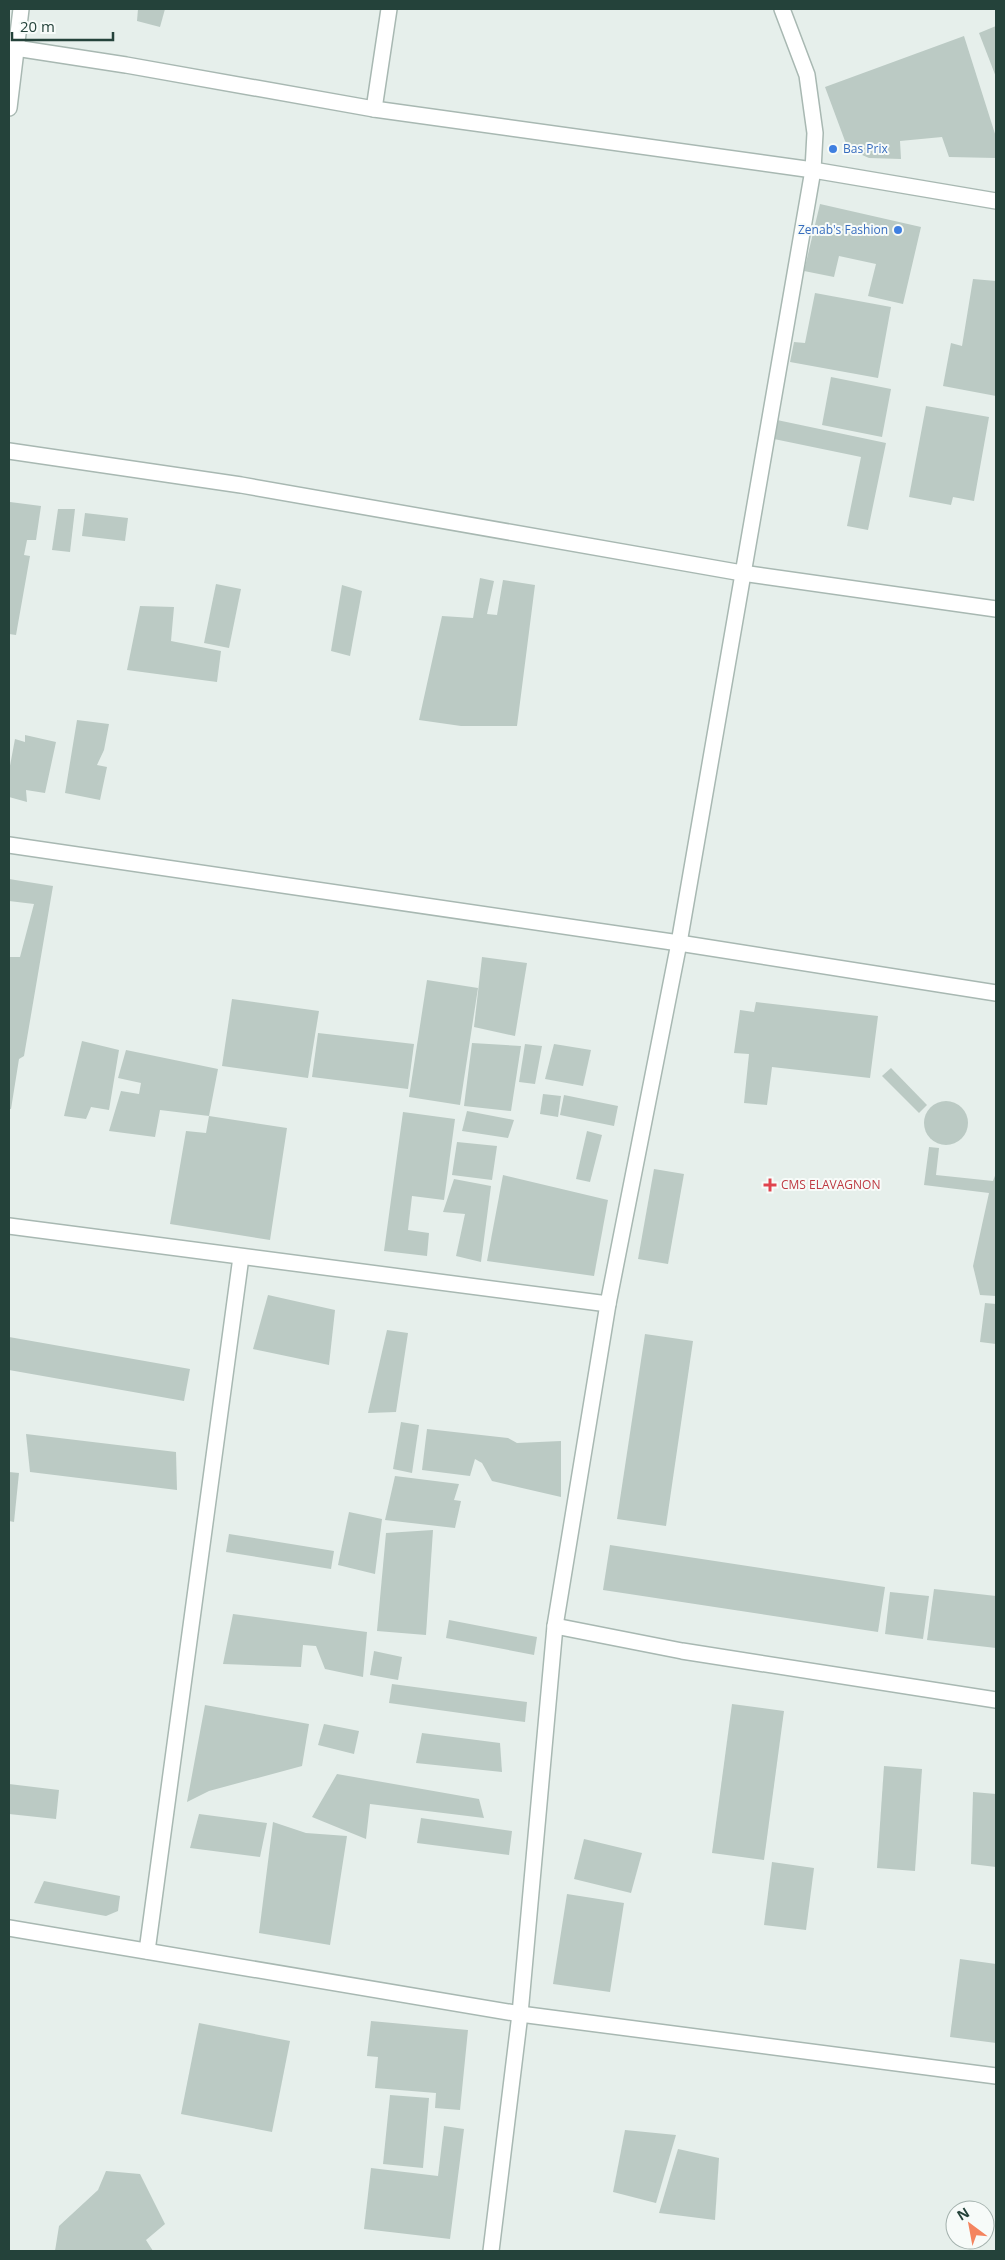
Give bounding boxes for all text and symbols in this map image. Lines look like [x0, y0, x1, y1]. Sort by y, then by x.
scale bar [12, 10, 114, 42]
text: 20 m [20, 16, 55, 36]
place label: Bas Prix [843, 140, 888, 157]
marker: Bas Prix [827, 143, 839, 155]
place label: Zenab's Fashion [798, 221, 888, 238]
marker: Zenab's Fashion [892, 224, 904, 236]
place label: CMS ELAVAGNON [781, 1176, 880, 1193]
marker: CMS ELAVAGNON [763, 1178, 777, 1192]
north arrow [945, 2200, 995, 2250]
text: N [953, 2202, 973, 2225]

